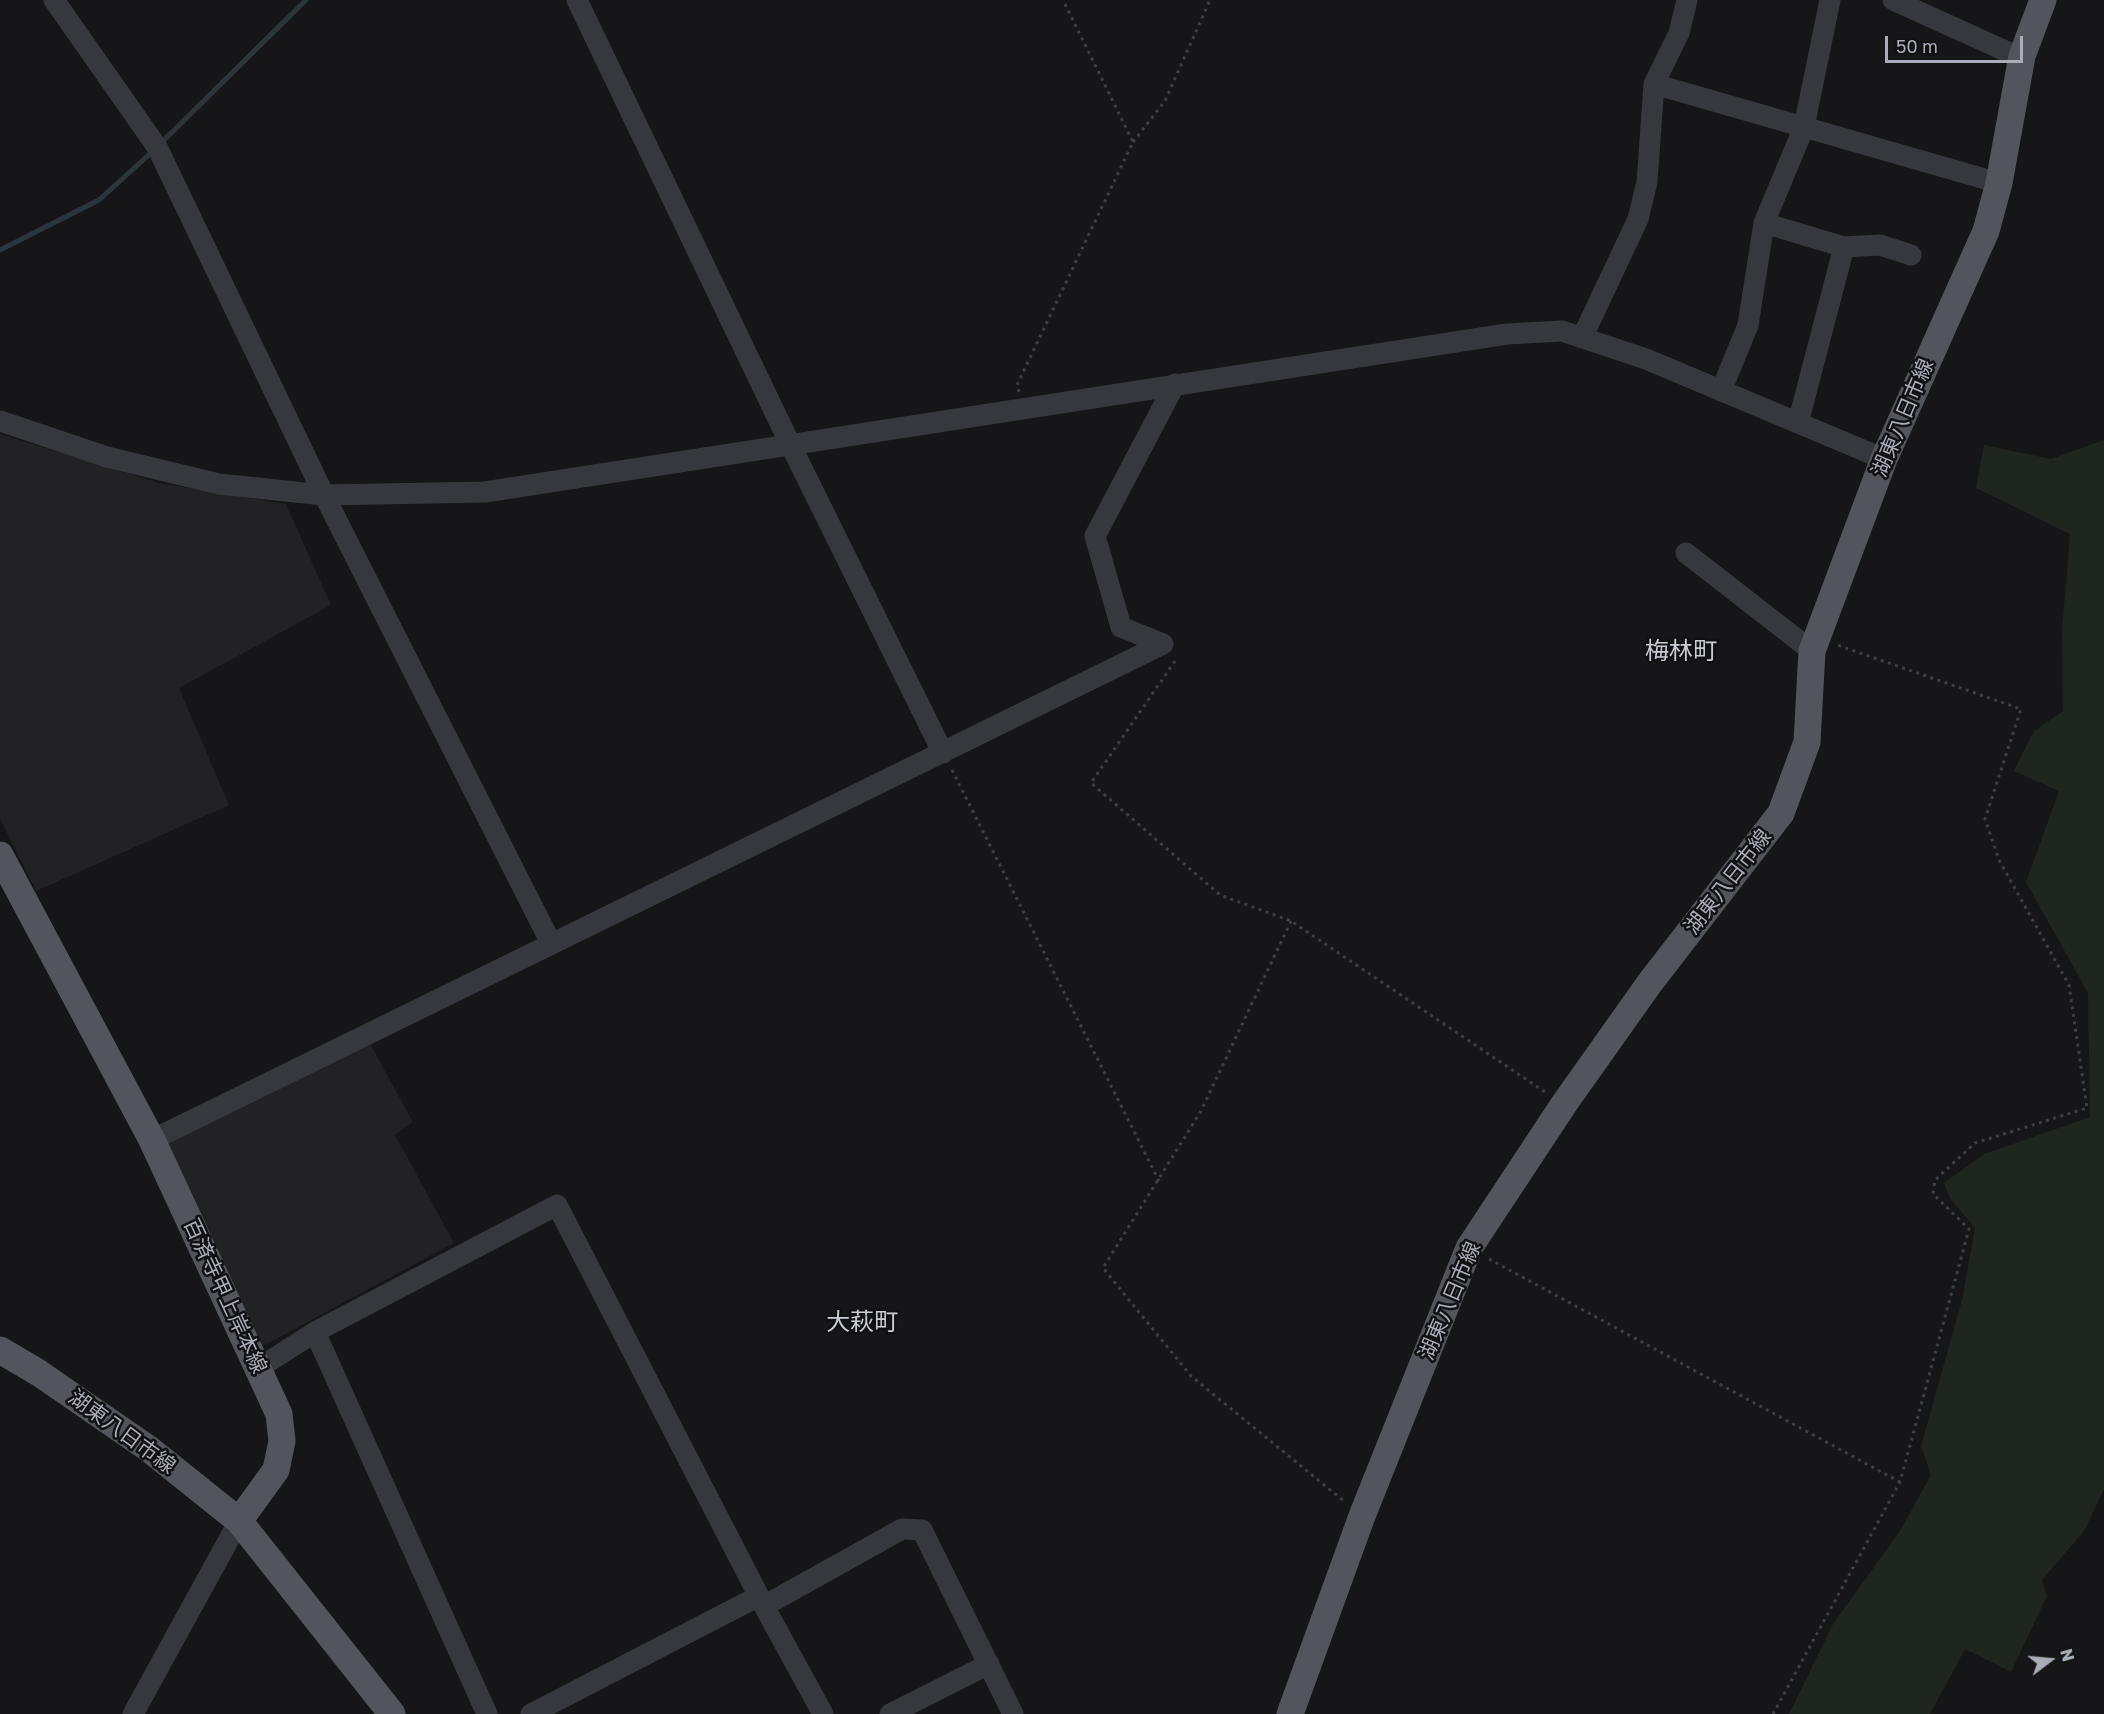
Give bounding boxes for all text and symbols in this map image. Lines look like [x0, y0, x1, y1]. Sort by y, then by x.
scale bar [1888, 24, 2026, 62]
text: 50 m [1896, 35, 1938, 57]
street label: 湖東八日市線 [1867, 355, 1939, 481]
district label: 梅林町 [1645, 637, 1717, 665]
street label: 湖東八日市線 [1679, 825, 1777, 939]
street label: 百済寺甲上岸本線 [178, 1215, 272, 1377]
street label: 湖東八日市線 [1414, 1238, 1486, 1364]
district label: 大萩町 [826, 1308, 898, 1336]
street label: 湖東八日市線 [64, 1385, 180, 1479]
north arrow [2020, 1630, 2080, 1690]
text: N [2056, 1646, 2079, 1664]

